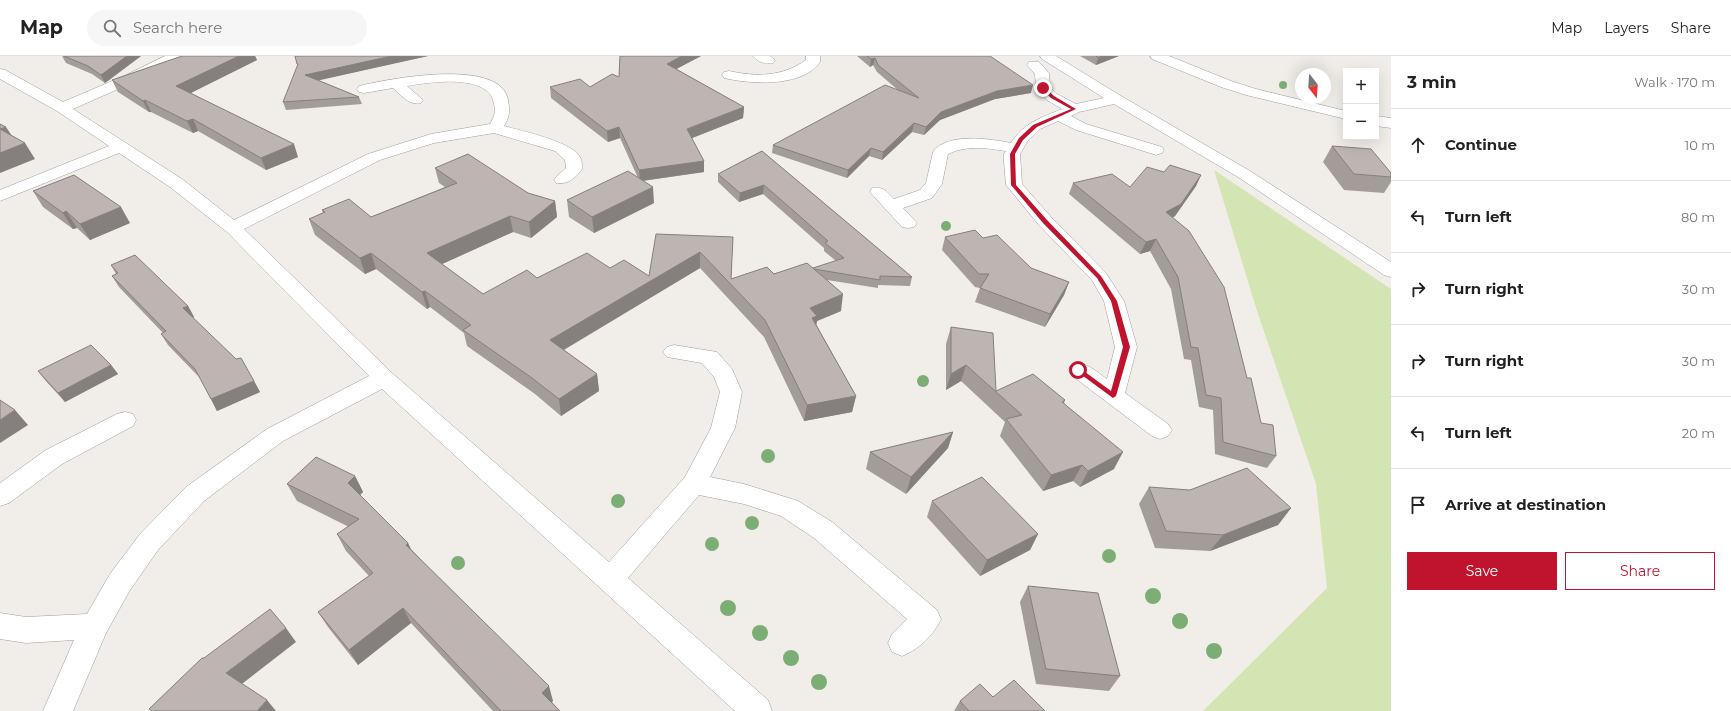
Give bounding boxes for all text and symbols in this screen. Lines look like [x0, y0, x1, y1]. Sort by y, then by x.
search box [87, 10, 367, 46]
text: Map [20, 16, 63, 39]
icon: search [101, 17, 123, 39]
text: Search here [133, 18, 222, 37]
text: Map [1551, 19, 1582, 37]
text: Layers [1604, 19, 1649, 37]
text: Share [1671, 19, 1711, 37]
north arrow [1295, 68, 1331, 104]
map controls [1343, 68, 1379, 140]
button: + [1343, 68, 1379, 104]
text: 3 min [1407, 72, 1457, 92]
text: Walk · 170 m [1634, 74, 1715, 90]
route end [1034, 79, 1052, 97]
button: − [1343, 104, 1379, 140]
icon: ahead [1407, 134, 1429, 156]
text: Continue [1445, 135, 1517, 154]
text: 10 m [1685, 137, 1715, 153]
icon: left [1407, 206, 1429, 228]
text: Turn left [1445, 207, 1512, 226]
text: 80 m [1681, 209, 1715, 225]
icon: right [1407, 278, 1429, 300]
text: Turn right [1445, 279, 1524, 298]
text: 30 m [1682, 281, 1715, 297]
icon: right [1407, 350, 1429, 372]
text: Turn right [1445, 351, 1524, 370]
text: 30 m [1682, 353, 1715, 369]
route start [1069, 361, 1087, 379]
icon: left [1407, 422, 1429, 444]
text: Turn left [1445, 423, 1512, 442]
text: 20 m [1682, 425, 1715, 441]
icon: arrive [1407, 494, 1429, 516]
text: Arrive at destination [1445, 495, 1606, 514]
button: Save [1407, 552, 1557, 590]
button: Share [1565, 552, 1715, 590]

